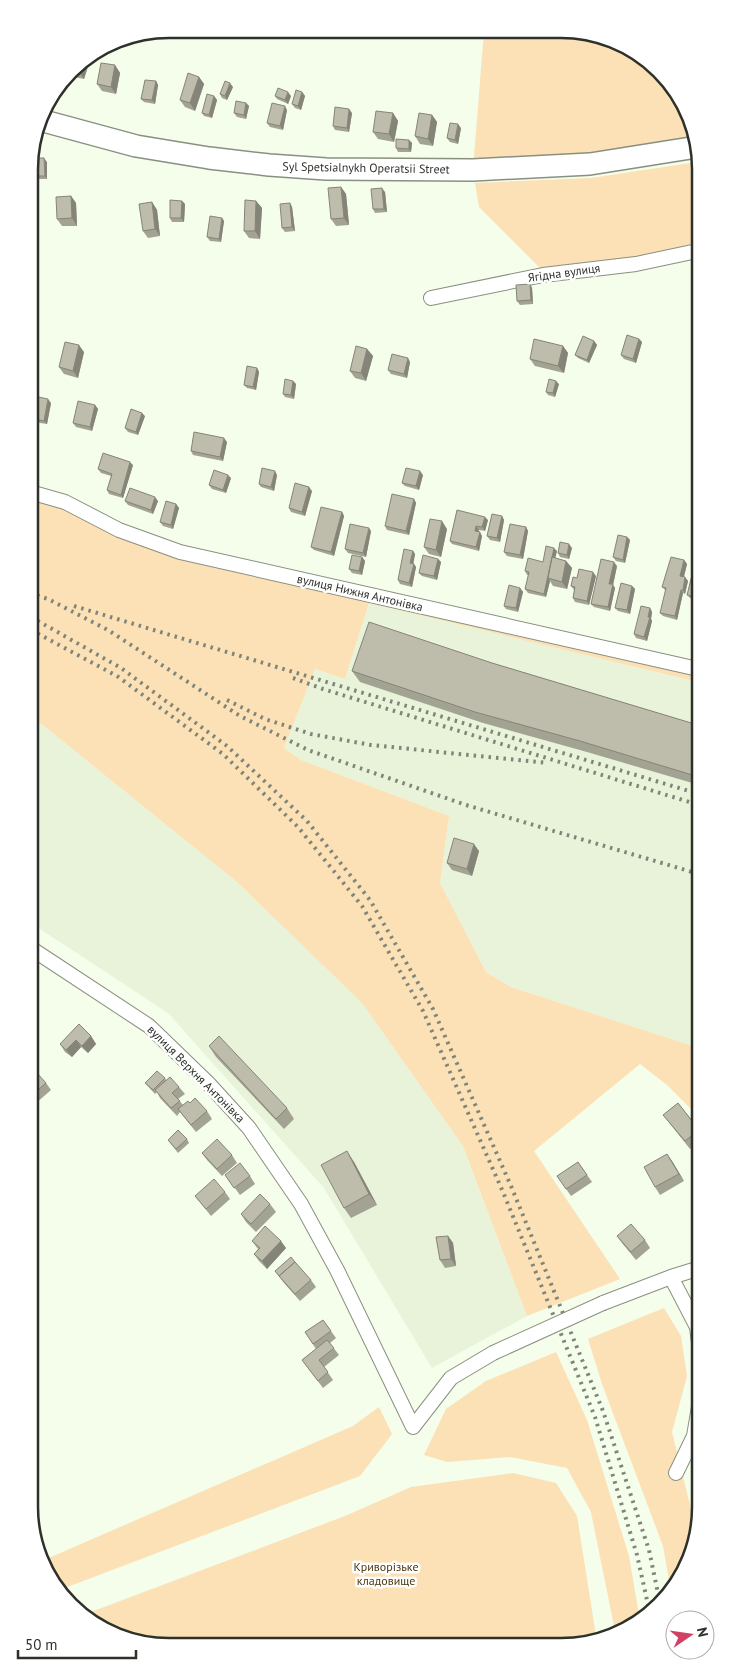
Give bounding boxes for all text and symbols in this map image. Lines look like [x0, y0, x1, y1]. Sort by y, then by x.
street label: Syl Spetsialnykh Operatsii Street [282, 159, 450, 176]
street label: Ягідна вулиця [527, 260, 601, 285]
street label: вулиця Нижня Антонівка [296, 571, 425, 614]
street label: вулиця Верхня Антонівка [144, 1022, 248, 1126]
park label: Криворізьке кладовище [353, 1559, 419, 1588]
north arrow [665, 1610, 715, 1660]
text: N [693, 1626, 712, 1639]
scale bar [18, 1628, 135, 1660]
text: 50 m [25, 1635, 58, 1654]

